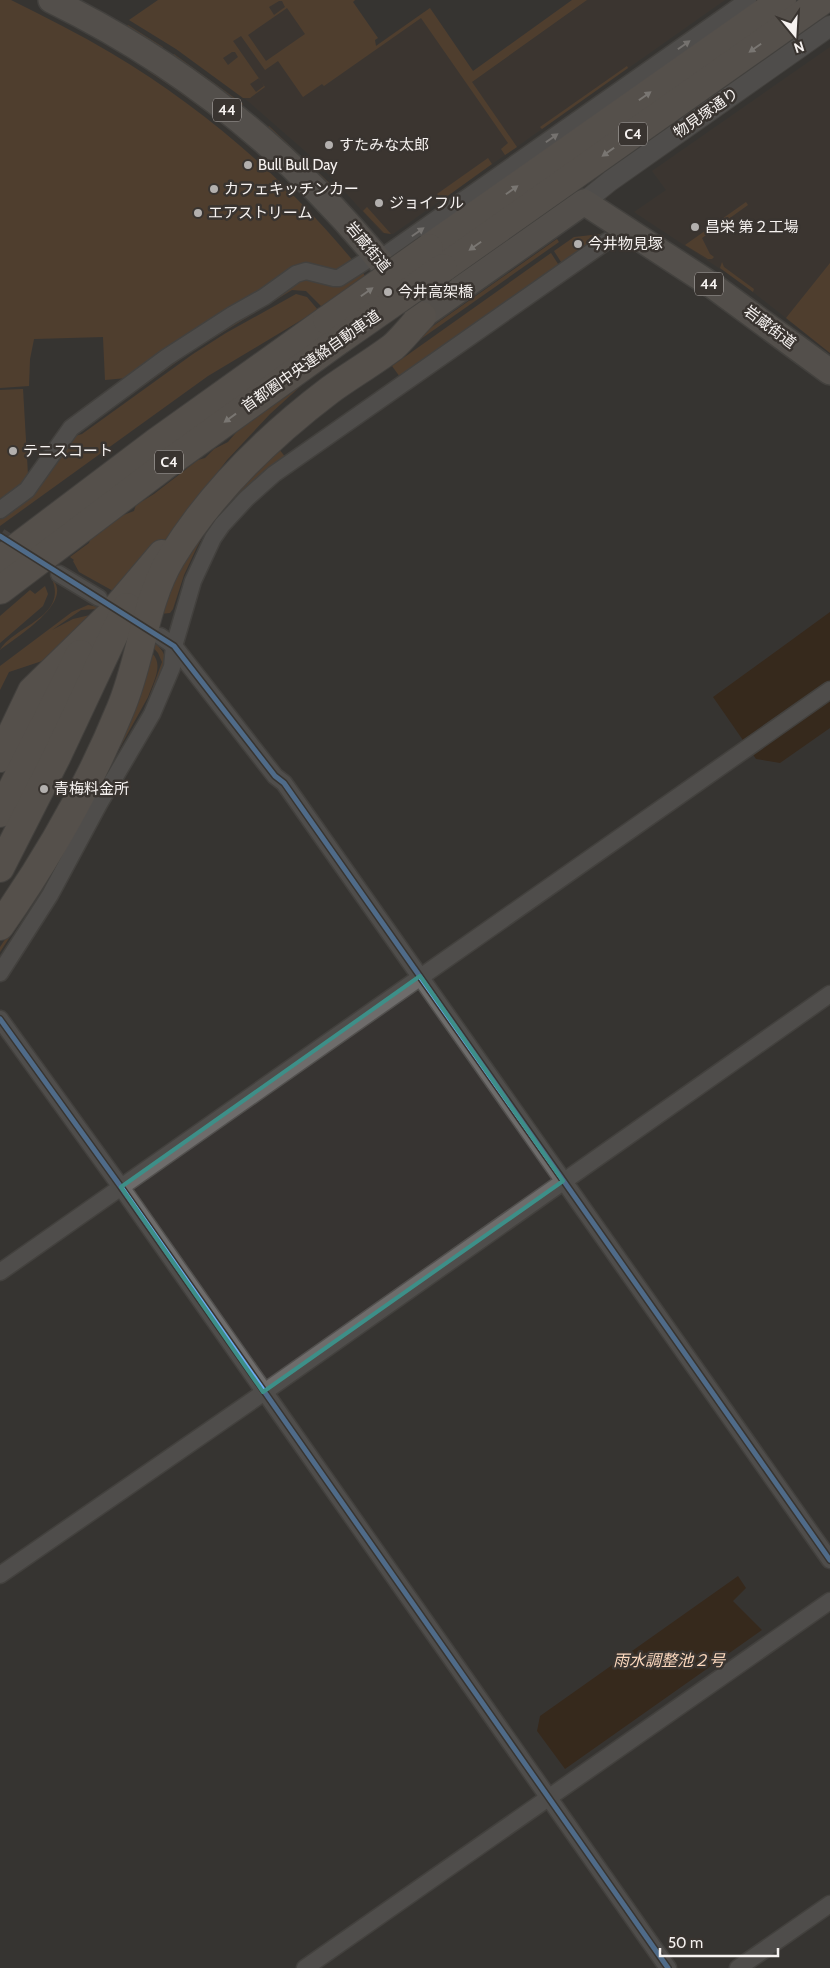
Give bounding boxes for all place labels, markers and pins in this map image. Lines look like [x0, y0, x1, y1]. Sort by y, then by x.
place label: すたみな太郎 [339, 136, 429, 154]
marker: すたみな太郎 [323, 139, 335, 151]
place label: Bull Bull Day [258, 156, 338, 174]
marker: Bull Bull Day [242, 159, 254, 171]
place label: カフェキッチンカー [224, 180, 359, 198]
marker: カフェキッチンカー [208, 183, 220, 195]
place label: ジョイフル [389, 194, 464, 212]
marker: ジョイフル [373, 197, 385, 209]
place label: エアストリーム [208, 204, 313, 222]
marker: エアストリーム [192, 207, 204, 219]
place label: 昌栄 第２工場 [705, 218, 798, 236]
marker: 昌栄 第２工場 [689, 221, 701, 233]
place label: 今井物見塚 [588, 235, 663, 253]
marker: 今井物見塚 [572, 238, 584, 250]
place label: 今井高架橋 [398, 283, 473, 301]
marker: 今井高架橋 [382, 286, 394, 298]
place label: テニスコート [23, 442, 113, 460]
marker: テニスコート [7, 445, 19, 457]
place label: 青梅料金所 [54, 780, 129, 798]
marker: 青梅料金所 [38, 783, 50, 795]

